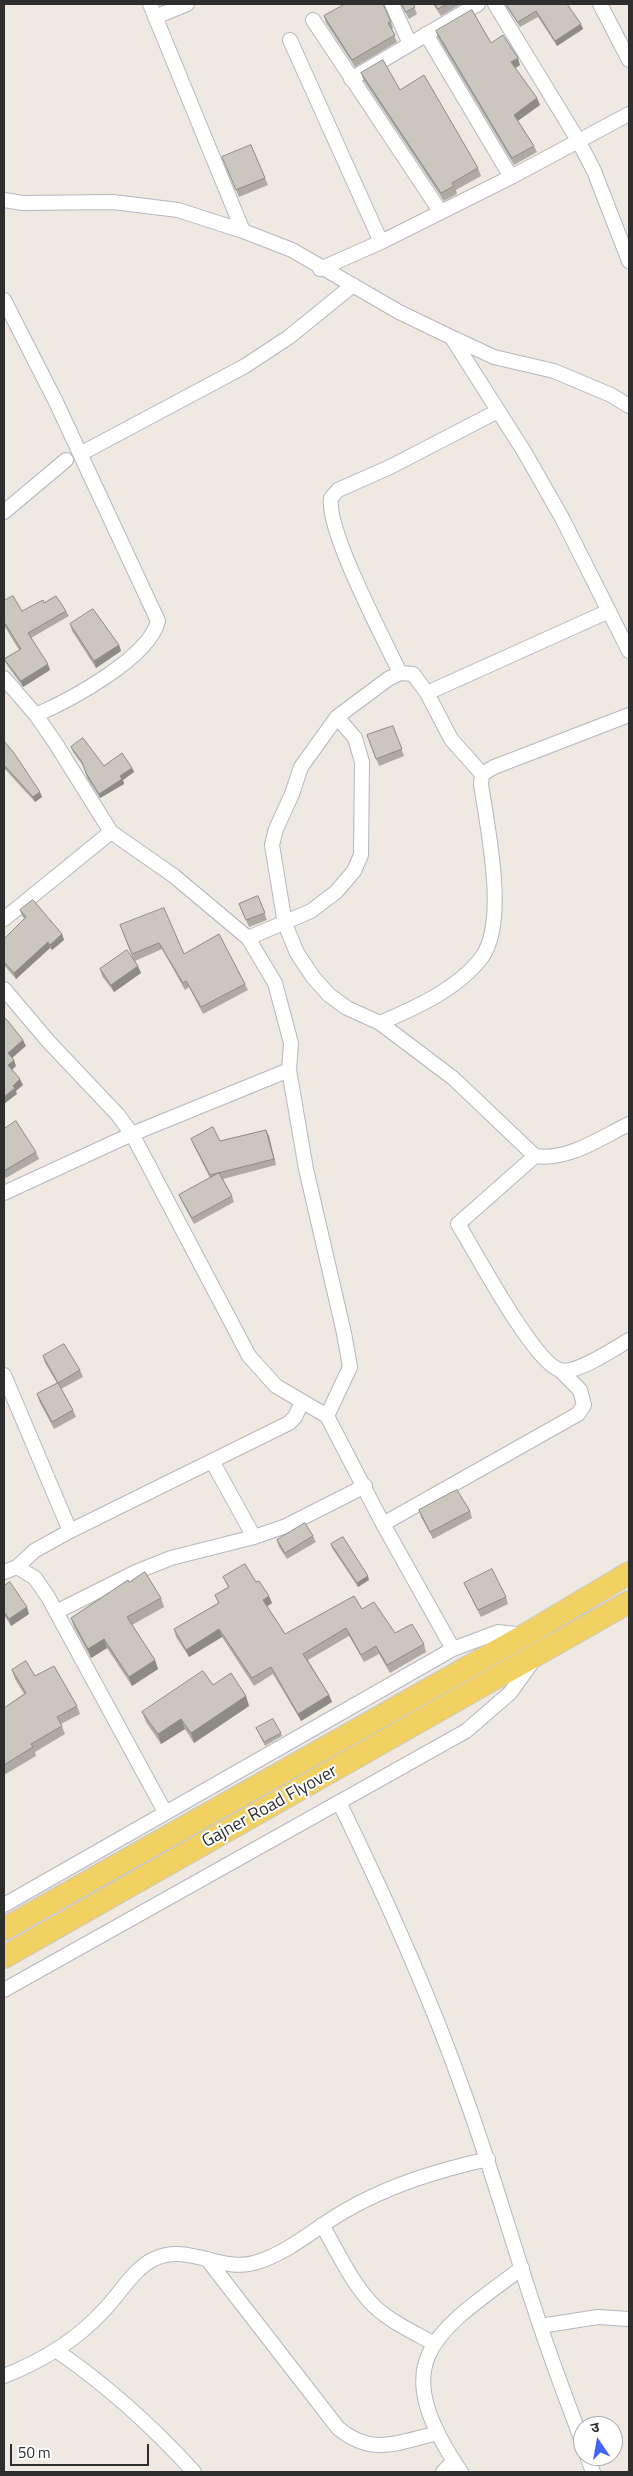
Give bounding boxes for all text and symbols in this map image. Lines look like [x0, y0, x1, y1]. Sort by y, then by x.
street label: Gajner Road Flyover [199, 1761, 341, 1853]
north arrow [573, 2416, 623, 2466]
text: उ [589, 2416, 601, 2438]
scale bar [12, 2434, 151, 2466]
text: 50 m [18, 2441, 51, 2464]

